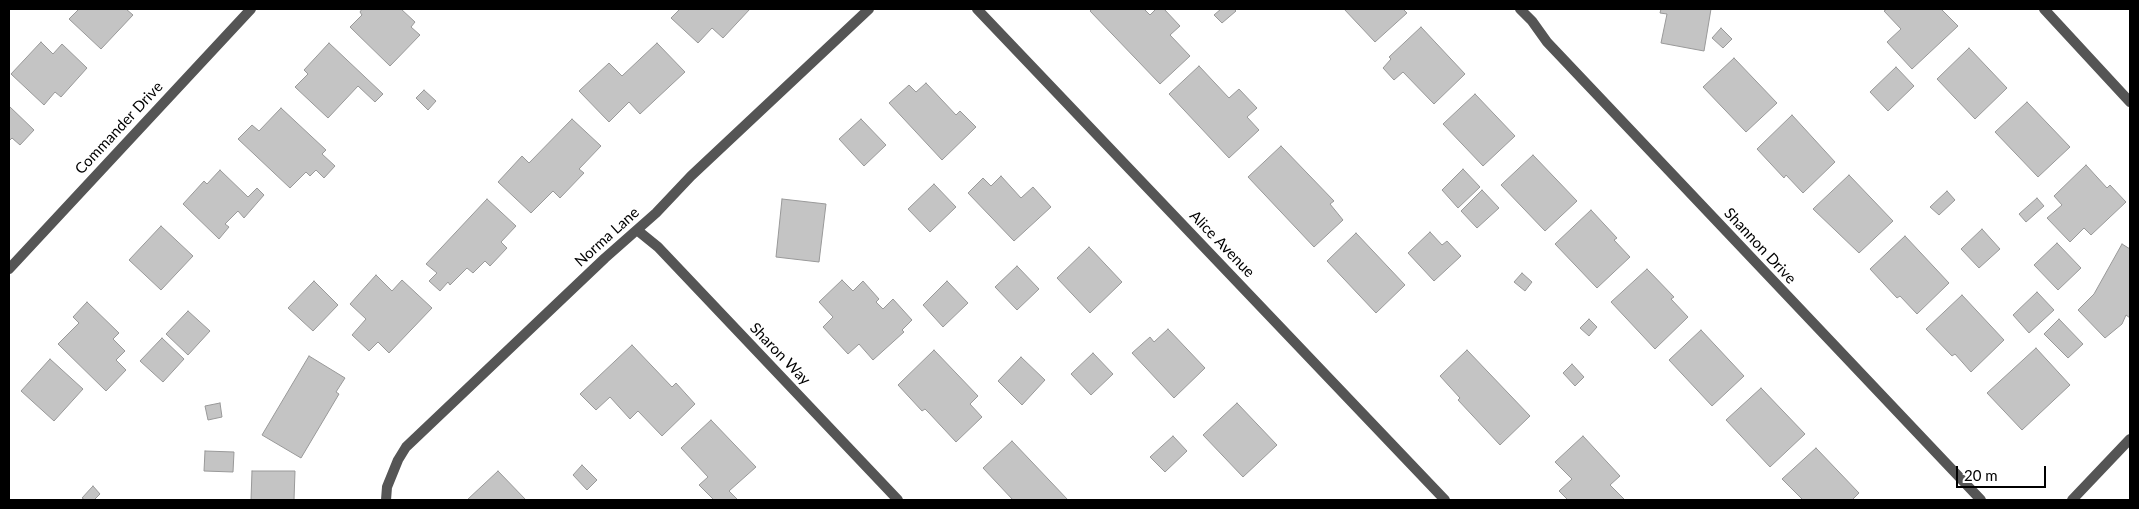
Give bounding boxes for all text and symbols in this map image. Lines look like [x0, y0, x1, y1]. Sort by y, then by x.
street label: Commander Drive [71, 78, 167, 178]
street label: Norma Lane [571, 203, 643, 271]
street label: Shannon Drive [1720, 204, 1800, 288]
street label: Alice Avenue [1186, 207, 1258, 281]
street label: Sharon Way [746, 319, 814, 389]
scale bar [1959, 456, 2049, 488]
text: 20 m [1964, 466, 1998, 484]

